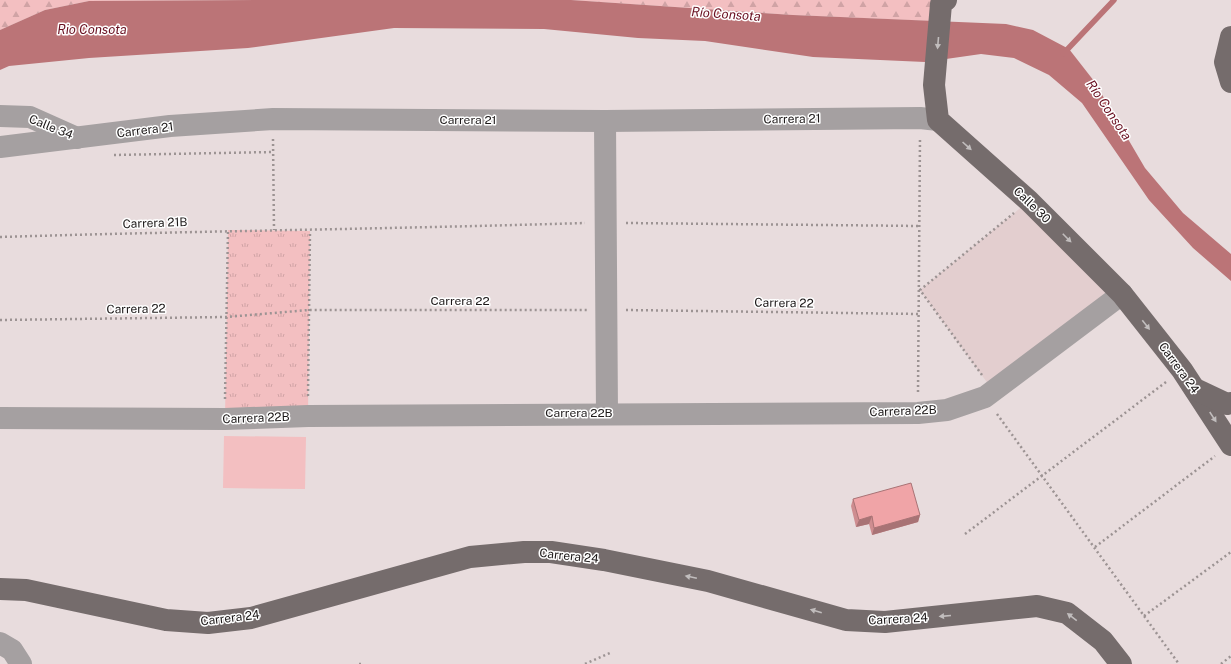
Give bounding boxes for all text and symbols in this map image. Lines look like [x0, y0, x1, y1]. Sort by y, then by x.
water label: Río Consota [691, 4, 761, 24]
water label: Rio Consota [57, 22, 127, 37]
one-way arrow [934, 37, 941, 49]
water label: Río Consota [1083, 77, 1135, 143]
street label: Calle 34 [27, 112, 76, 142]
street label: Carrera 21 [763, 112, 821, 126]
street label: Carrera 21 [440, 113, 496, 127]
street label: Carrera 21 [116, 120, 174, 140]
one-way arrow [963, 141, 972, 150]
street label: Calle 30 [1011, 184, 1053, 226]
street label: Carrera 21B [122, 215, 188, 231]
one-way arrow [1062, 233, 1072, 243]
street label: Carrera 22 [430, 294, 490, 308]
street label: Carrera 22 [754, 295, 814, 311]
street label: Carrera 22 [106, 301, 166, 317]
one-way arrow [1142, 319, 1151, 330]
street label: Carrera 24 [1156, 340, 1202, 397]
street label: Carrera 22B [869, 403, 937, 419]
street label: Carrera 22B [545, 406, 613, 420]
street label: Carrera 22B [222, 410, 290, 426]
one-way arrow [1209, 412, 1217, 422]
street label: Carrera 24 [539, 546, 600, 566]
one-way arrow [685, 574, 697, 580]
street label: Carrera 24 [200, 607, 261, 629]
one-way arrow [810, 608, 822, 614]
street label: Carrera 24 [868, 610, 929, 628]
one-way arrow [939, 613, 951, 619]
one-way arrow [1067, 613, 1078, 621]

